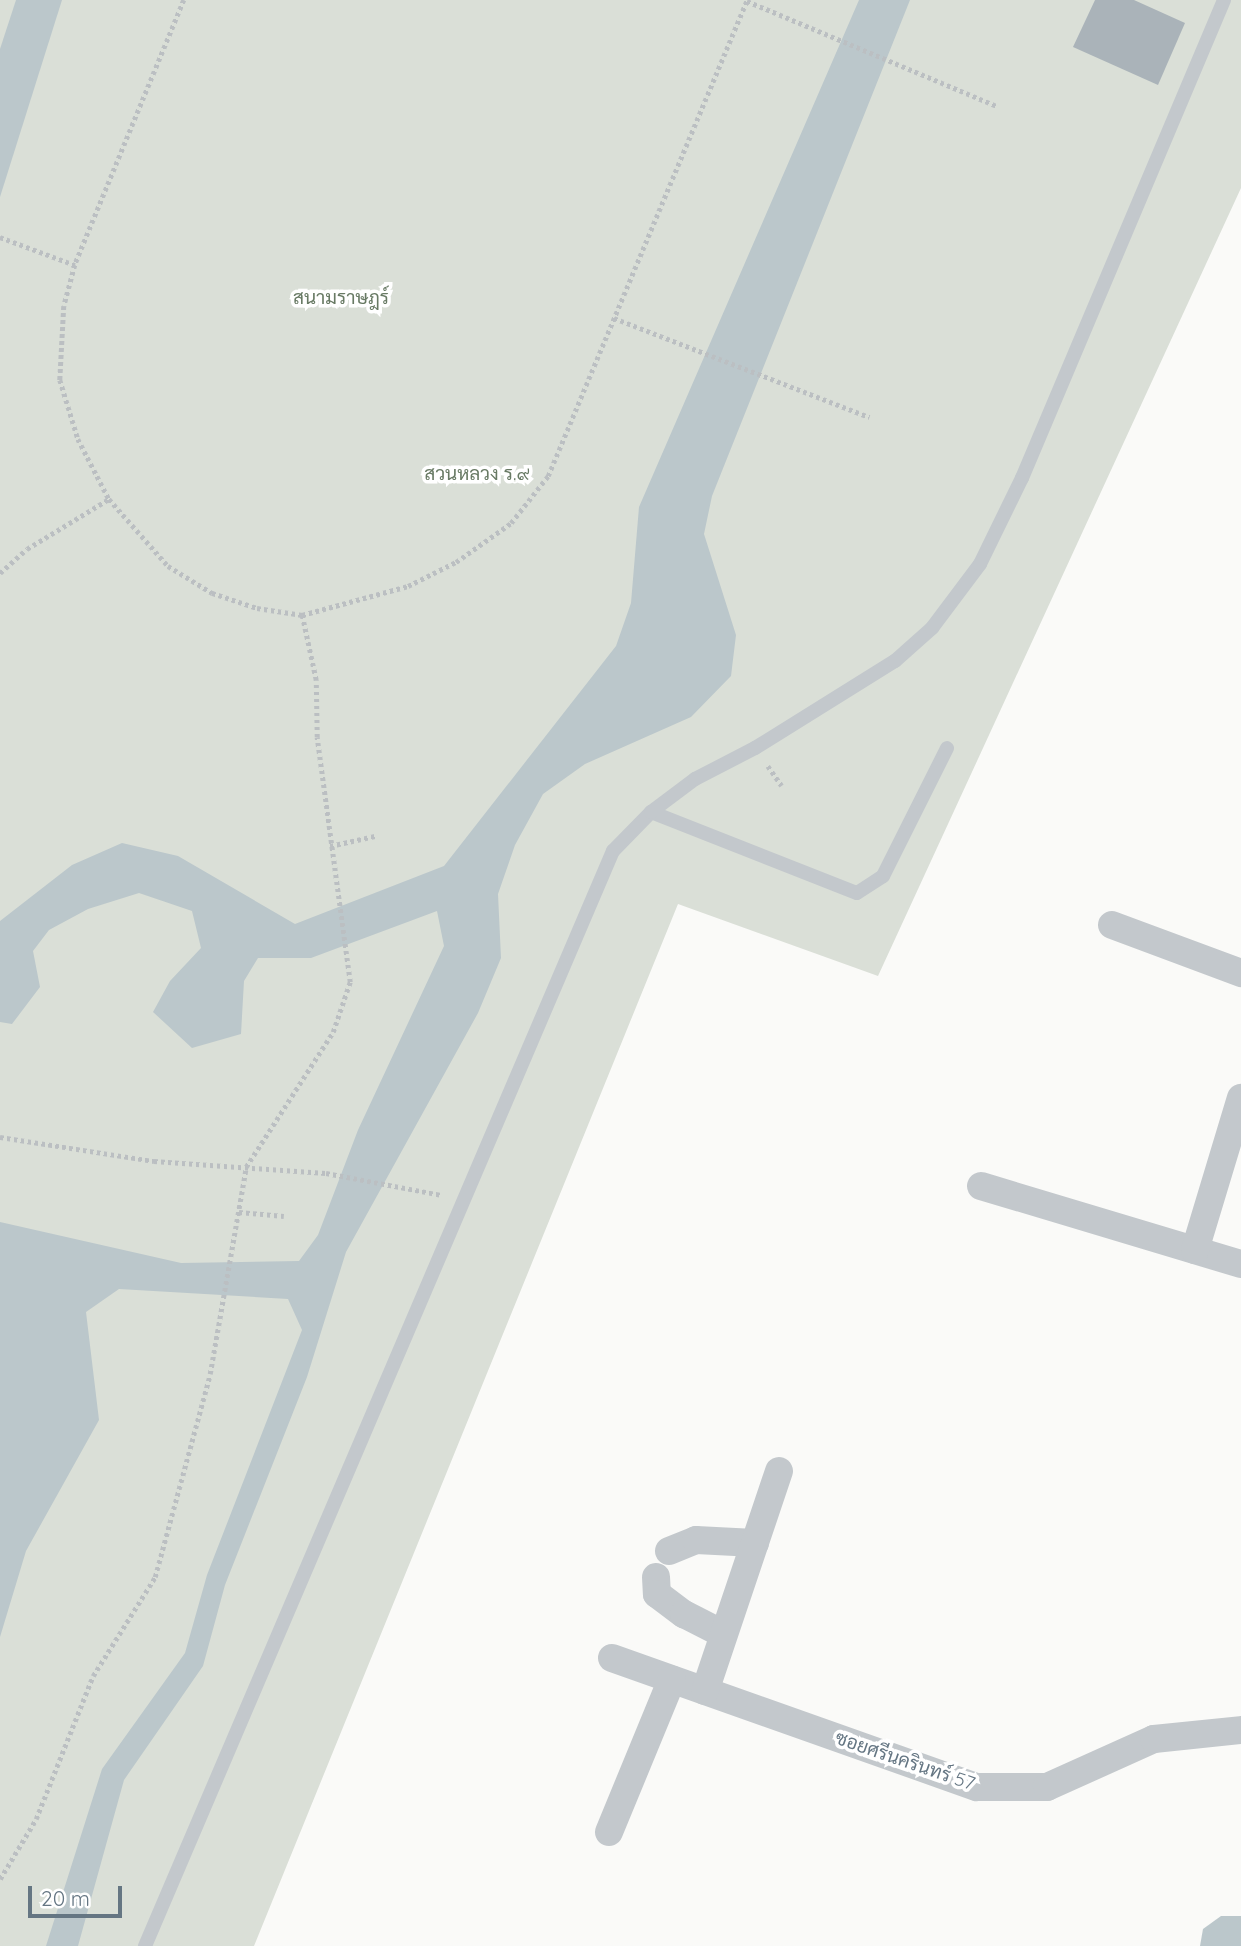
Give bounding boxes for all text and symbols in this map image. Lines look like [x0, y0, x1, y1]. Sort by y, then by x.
park label: สนามราษฎร์ [293, 287, 389, 309]
park label: สวนหลวง ร.๙ [424, 463, 530, 485]
street label: ซอยศรีนครินทร์ 57 [832, 1726, 978, 1796]
scale bar [32, 1872, 126, 1916]
text: 20 m [41, 1885, 90, 1911]

